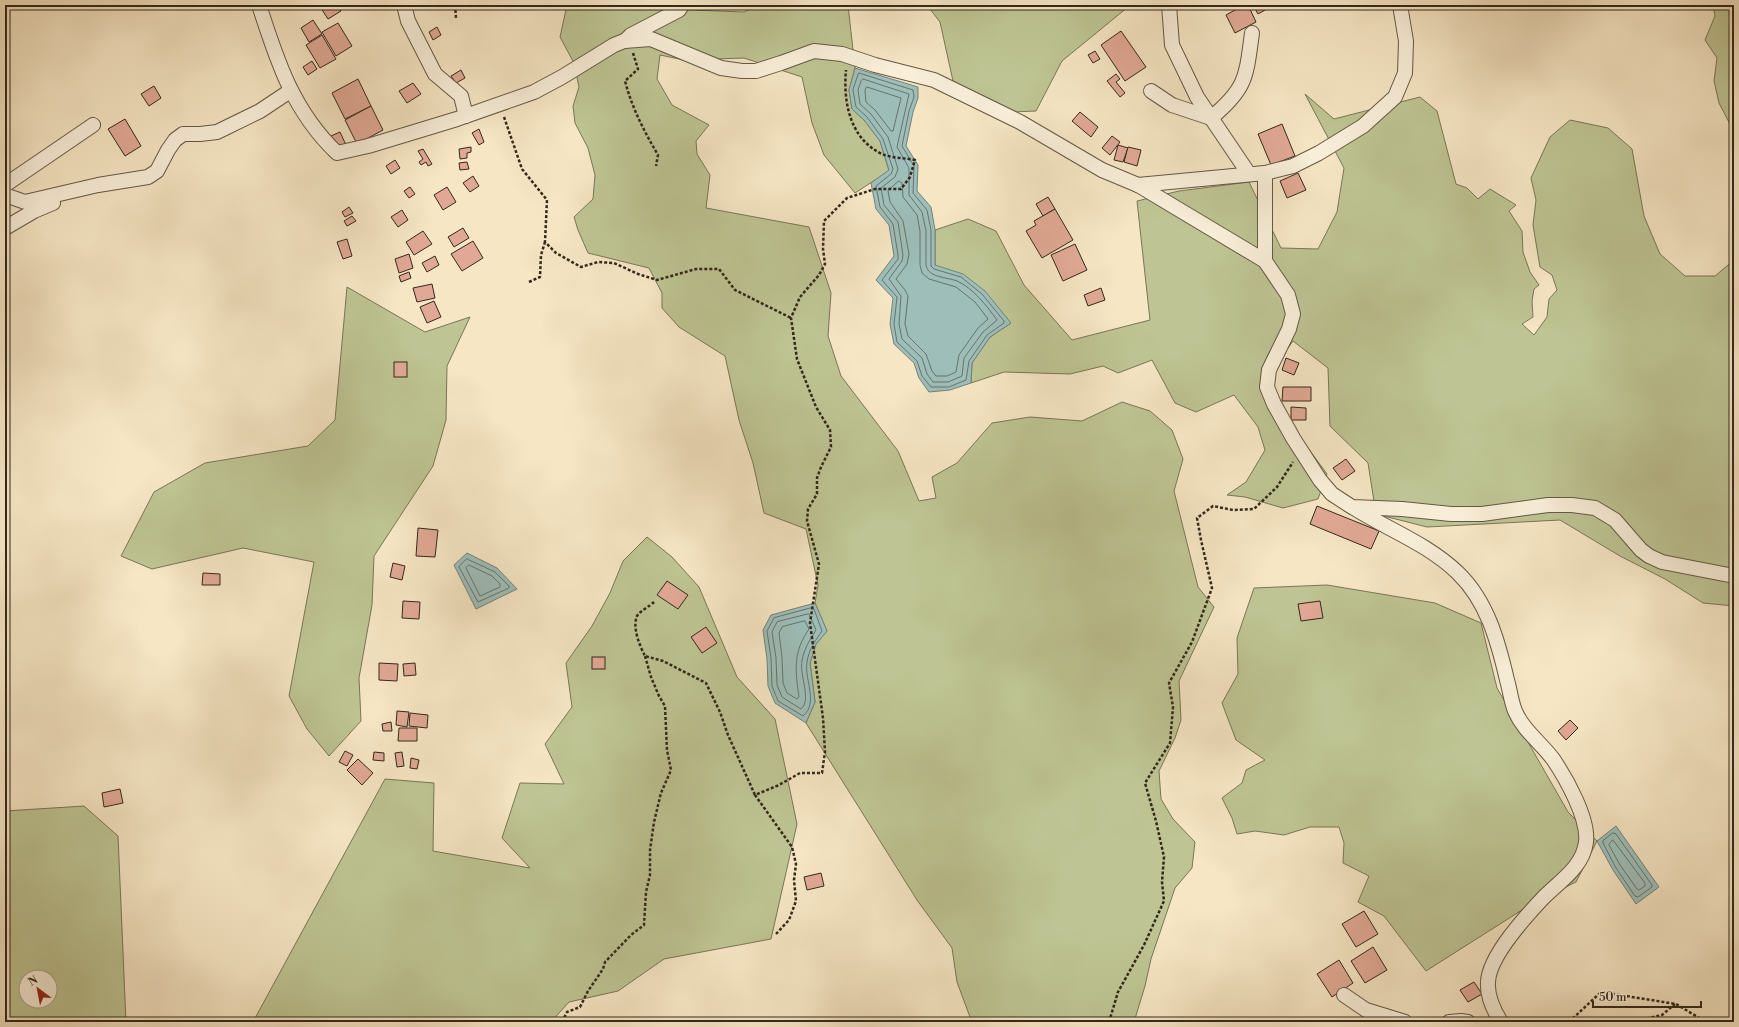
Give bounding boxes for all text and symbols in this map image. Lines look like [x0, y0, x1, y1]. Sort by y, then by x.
north arrow [18, 969, 58, 1009]
text: N [26, 973, 41, 990]
scale bar [1593, 983, 1701, 1009]
text: 50 m [1599, 990, 1627, 1005]

